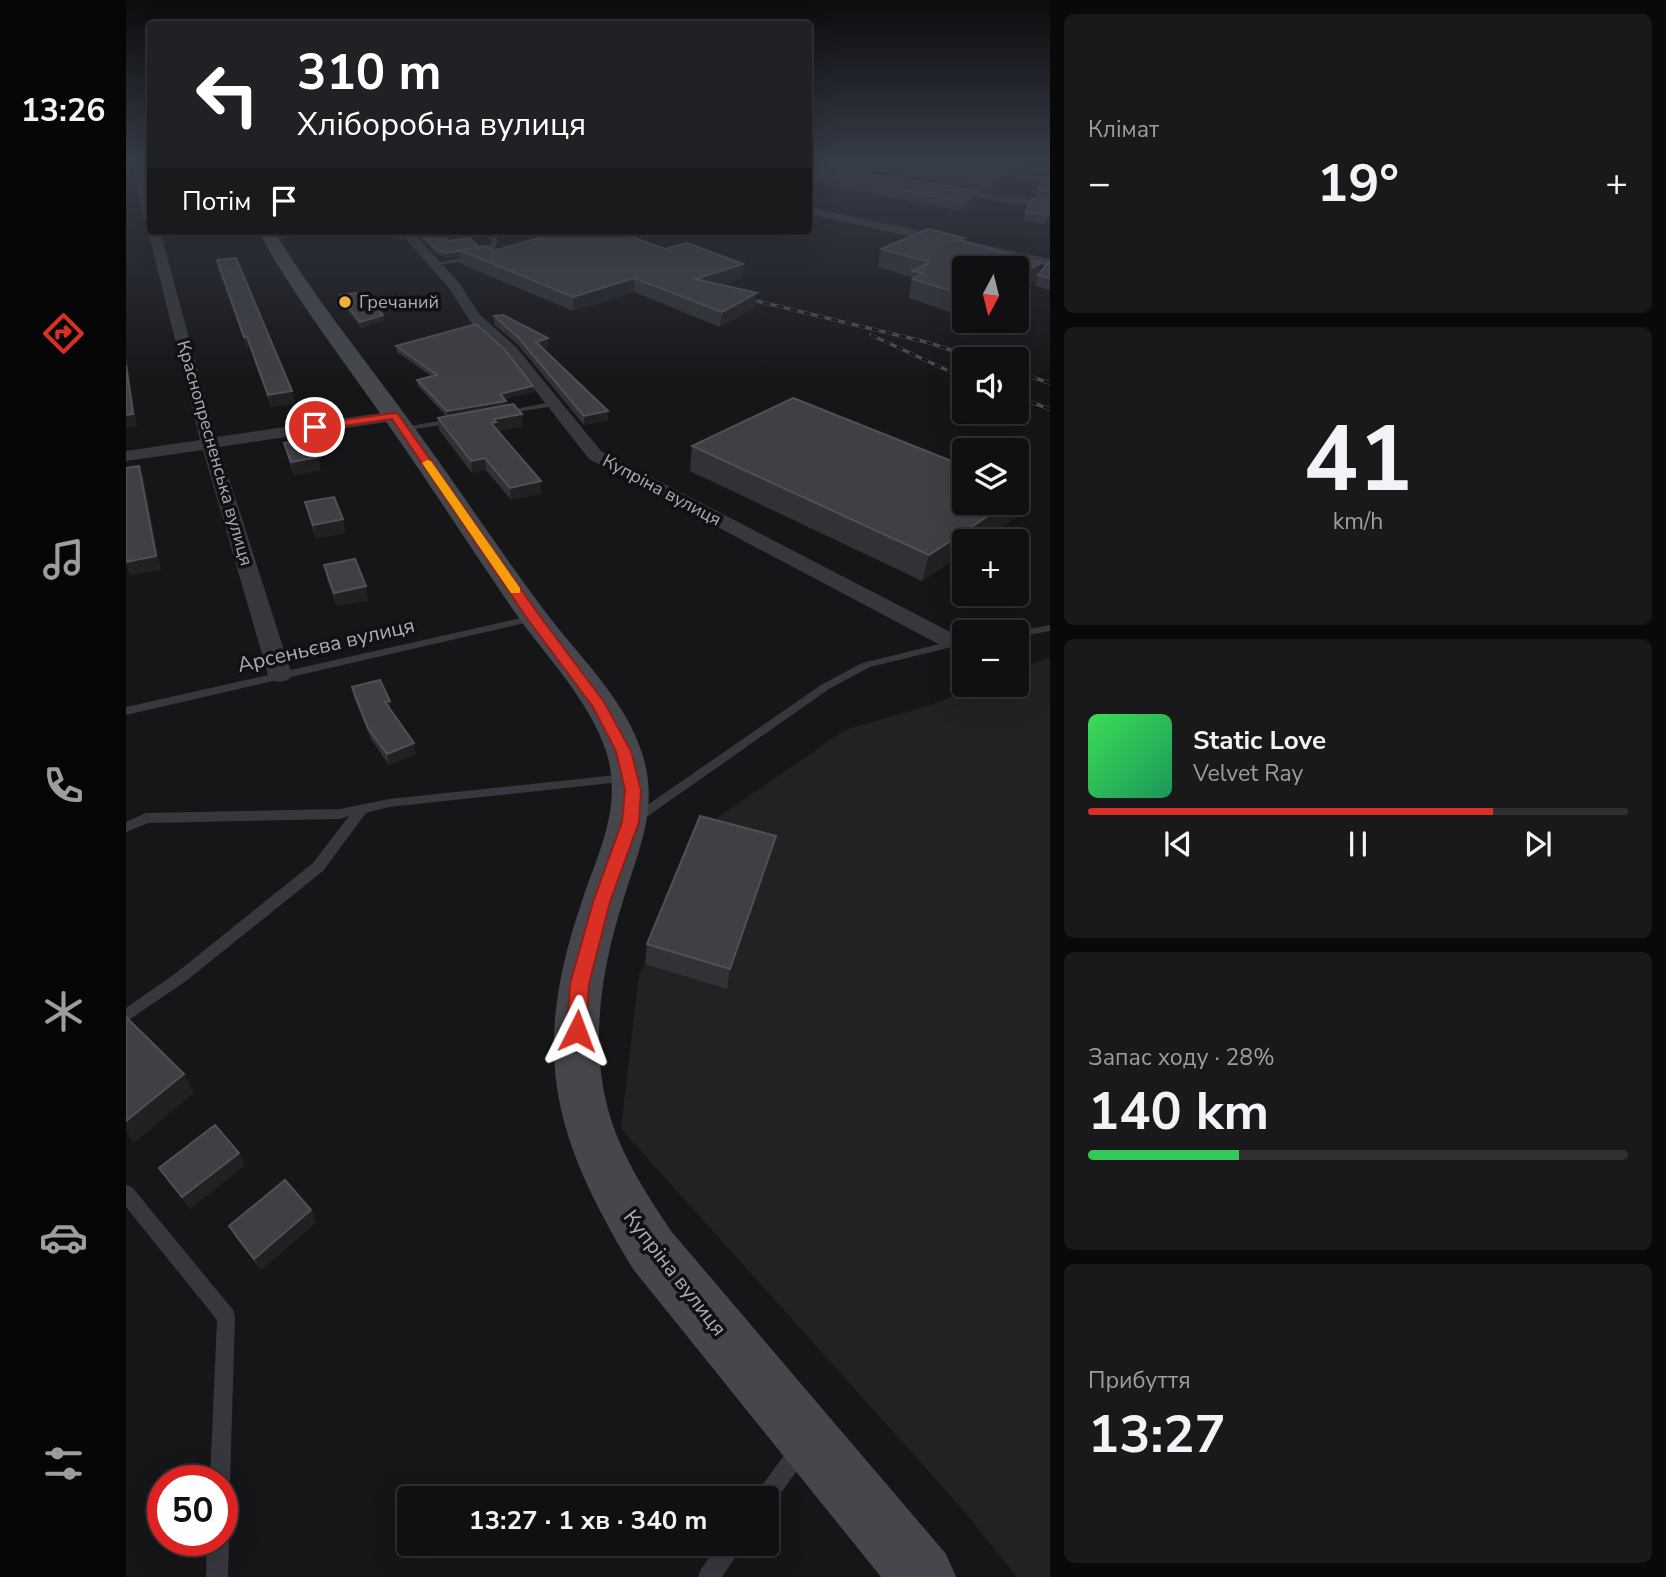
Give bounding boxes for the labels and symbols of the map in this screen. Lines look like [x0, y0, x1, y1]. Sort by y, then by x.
north arrow [952, 256, 1029, 332]
place label: Гречаний [359, 290, 439, 314]
marker: Гречаний [337, 294, 353, 310]
street label: Краснопресненська вулиця [171, 337, 259, 569]
pin [285, 397, 345, 457]
street label: Купріна вулиця [599, 449, 725, 531]
street label: Арсеньєва вулиця [235, 611, 417, 679]
position arrow [540, 994, 614, 1068]
street label: Купріна вулиця [617, 1204, 733, 1342]
speed limit sign: 50 [147, 1465, 238, 1556]

